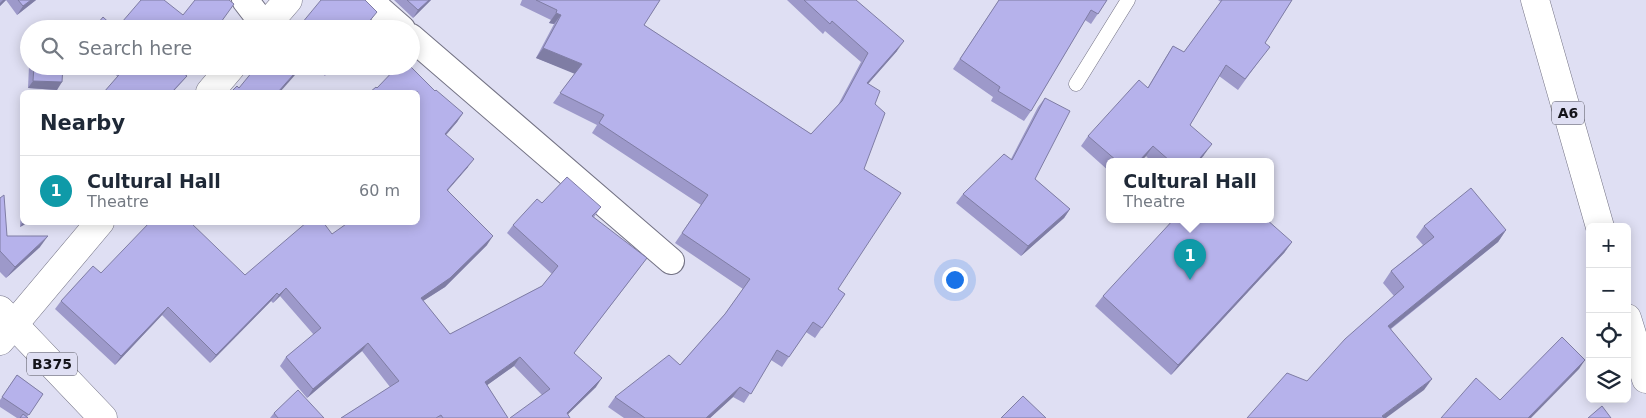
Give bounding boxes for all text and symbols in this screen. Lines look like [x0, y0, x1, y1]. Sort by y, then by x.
search box [20, 20, 420, 75]
icon: search [38, 34, 66, 62]
text: Search here [78, 37, 192, 59]
road number: A6 [1552, 102, 1584, 125]
text: Nearby [40, 111, 125, 135]
popup [1106, 158, 1274, 223]
text: Cultural Hall [87, 170, 221, 192]
text: Cultural Hall [1123, 170, 1257, 192]
text: 1 [50, 181, 62, 200]
text: 60 m [359, 181, 400, 200]
text: Theatre [87, 192, 149, 211]
text: Theatre [1123, 192, 1185, 211]
map controls [1586, 223, 1631, 403]
button: + [1586, 223, 1631, 268]
pin: 1 [1174, 239, 1206, 280]
your location [942, 267, 968, 293]
button: − [1586, 268, 1631, 313]
button: locate [1586, 313, 1631, 358]
road number: B375 [27, 352, 77, 376]
button: layers [1586, 358, 1631, 403]

